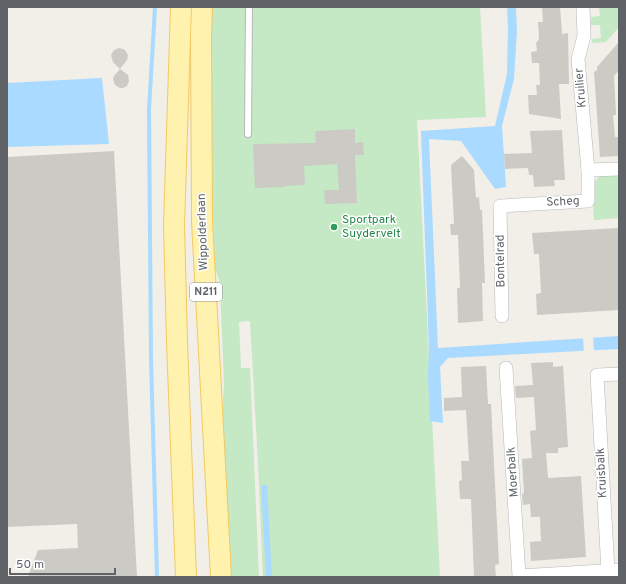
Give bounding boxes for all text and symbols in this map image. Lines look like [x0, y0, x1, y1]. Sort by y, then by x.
street label: Kruilier [571, 67, 591, 108]
street label: Wippolderlaan [194, 193, 212, 271]
street label: Scheg [546, 193, 580, 211]
place label: Sportpark Suydervelt [342, 212, 401, 242]
marker: Sportpark Suydervelt [329, 222, 339, 232]
street label: Bontelrad [493, 234, 509, 288]
road number: N211 [190, 283, 222, 301]
street label: Moerbalk [503, 446, 523, 498]
street label: Kruisbalk [593, 447, 611, 499]
scale bar [10, 550, 115, 576]
text: 50 m [16, 557, 44, 573]

